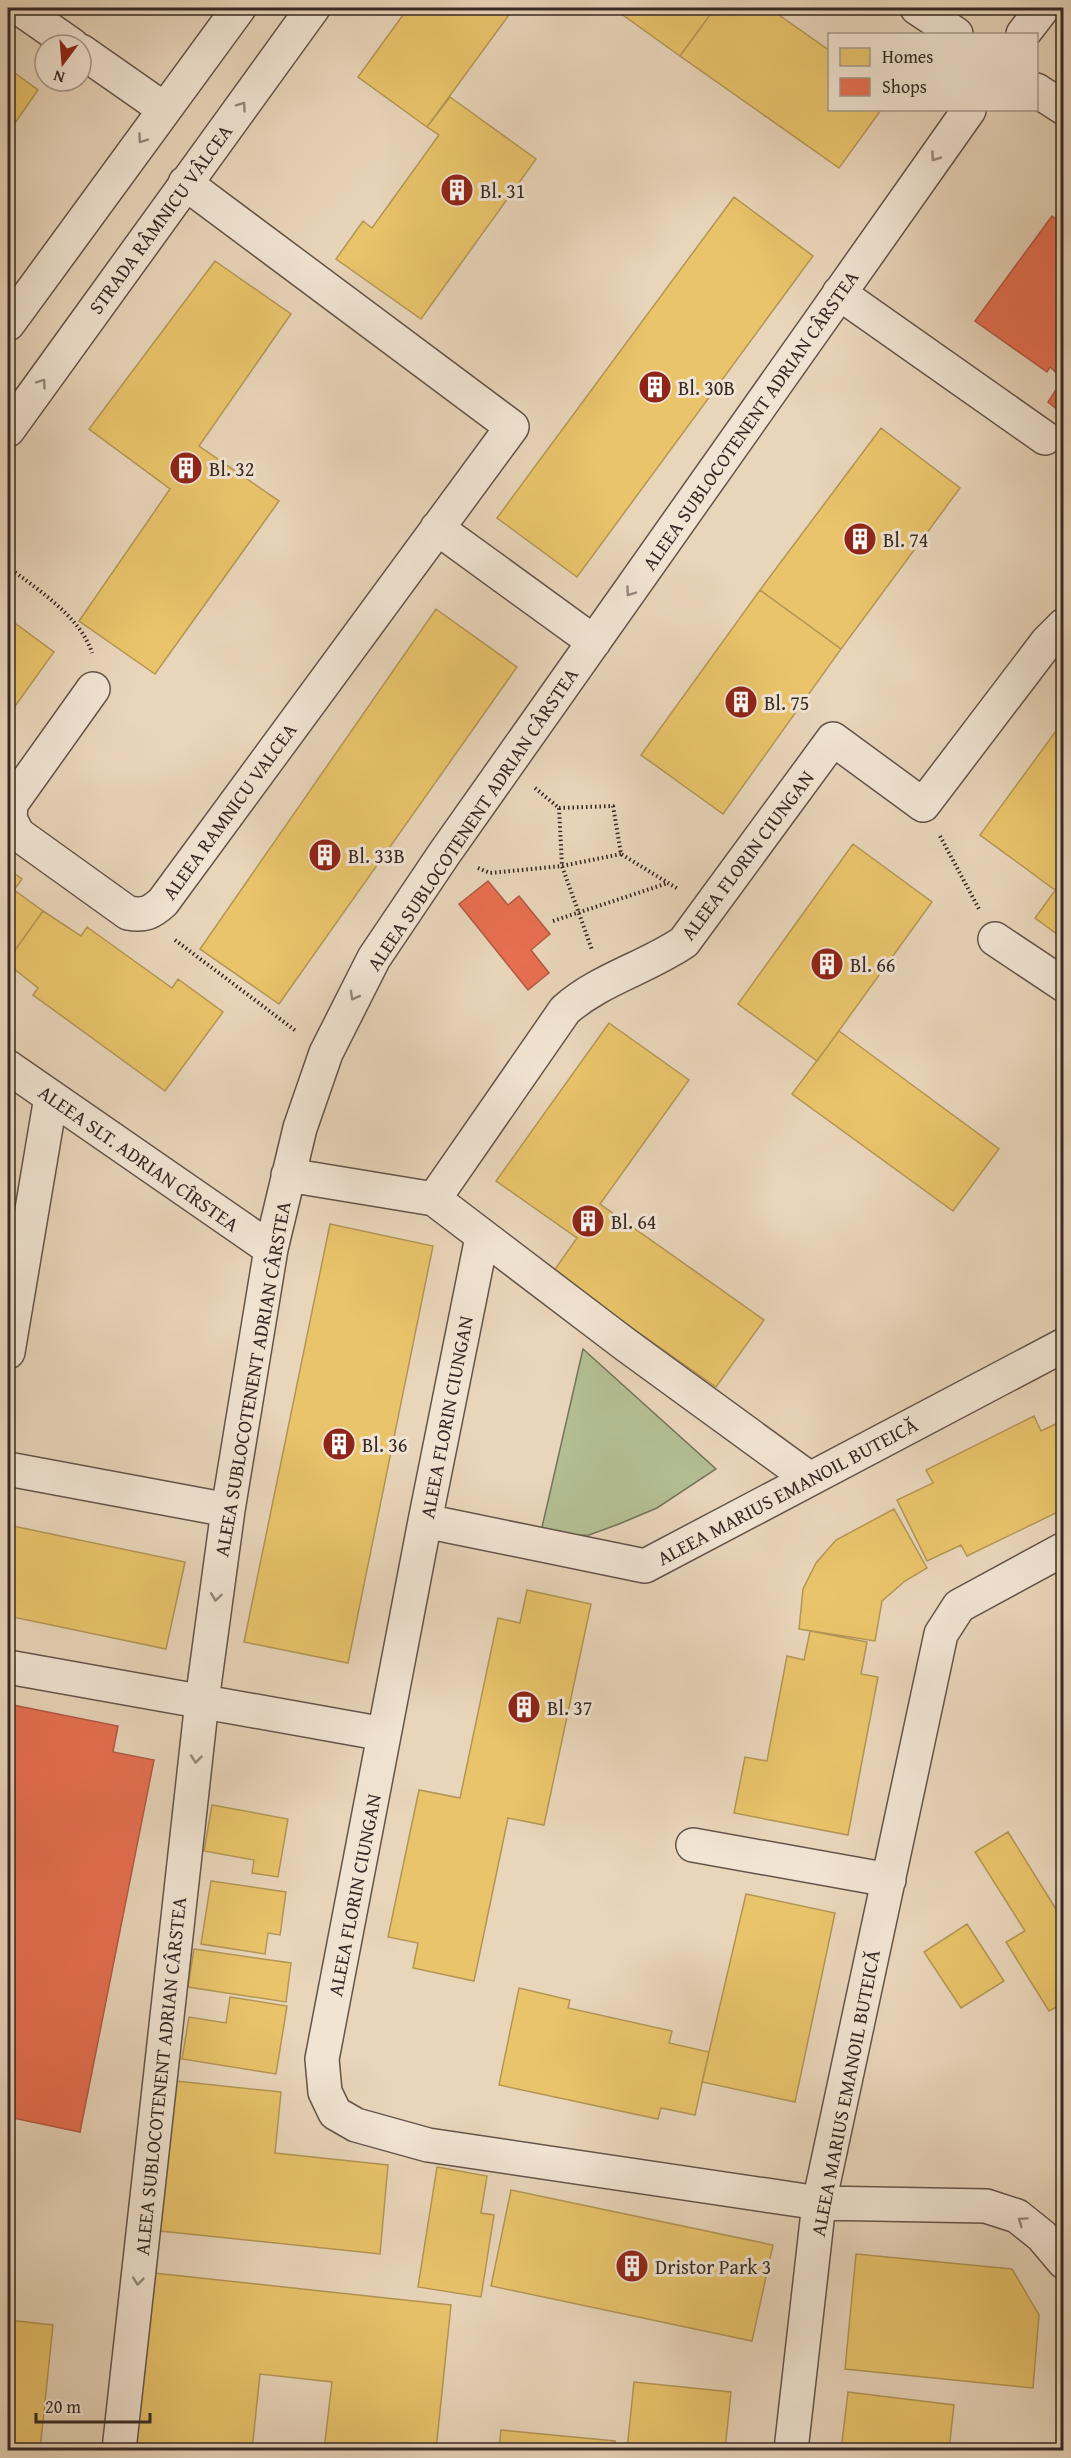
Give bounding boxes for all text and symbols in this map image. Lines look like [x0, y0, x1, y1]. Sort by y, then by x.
north arrow [33, 33, 93, 93]
legend [828, 33, 1038, 111]
text: Homes [882, 43, 933, 70]
text: N [50, 64, 67, 90]
text: Shops [882, 73, 927, 100]
one-way arrow [235, 101, 246, 112]
street label: STRADA RÂMNICU VÂLCEA [81, 118, 239, 320]
one-way arrow [138, 133, 149, 144]
one-way arrow [931, 151, 942, 162]
building icon: Bl. 31 [439, 172, 475, 208]
place label: Bl. 31 [480, 176, 525, 205]
street label: ALEEA SUBLOCOTENENT ADRIAN CÂRSTEA [635, 264, 865, 576]
building icon: Bl. 30B [637, 369, 673, 405]
place label: Bl. 30B [678, 373, 735, 402]
one-way arrow [35, 378, 46, 389]
building icon: Bl. 32 [168, 450, 204, 486]
place label: Bl. 32 [209, 454, 254, 483]
building icon: Bl. 74 [842, 521, 878, 557]
place label: Bl. 74 [883, 525, 928, 554]
one-way arrow [626, 585, 637, 596]
street label: ALEEA SUBLOCOTENENT ADRIAN CÂRSTEA [359, 662, 585, 976]
building icon: Bl. 75 [723, 684, 759, 720]
place label: Bl. 75 [764, 688, 809, 717]
street label: ALEEA RAMNICU VALCEA [155, 717, 303, 905]
street label: ALEEA FLORIN CIUNGAN [674, 764, 820, 946]
building icon: Bl. 33B [307, 837, 343, 873]
place label: Bl. 33B [348, 841, 405, 870]
building icon: Bl. 66 [809, 946, 845, 982]
place label: Bl. 66 [850, 950, 895, 979]
one-way arrow [350, 989, 361, 1000]
street label: ALEEA SLT. ADRIAN CÎRSTEA [33, 1077, 245, 1239]
street label: ALEEA SUBLOCOTENENT ADRIAN CÂRSTEA [206, 1199, 298, 1559]
building icon: Bl. 64 [570, 1203, 606, 1239]
place label: Bl. 64 [611, 1207, 656, 1236]
street label: ALEEA FLORIN CIUNGAN [412, 1313, 480, 1521]
street label: ALEEA MARIUS EMANOIL BUTEICĂ [652, 1410, 922, 1572]
building icon: Bl. 36 [321, 1426, 357, 1462]
place label: Bl. 36 [362, 1430, 407, 1459]
one-way arrow [211, 1592, 223, 1601]
building icon: Bl. 37 [506, 1689, 542, 1725]
place label: Bl. 37 [547, 1693, 592, 1722]
one-way arrow [190, 1755, 203, 1764]
street label: ALEEA FLORIN CIUNGAN [320, 1791, 388, 1999]
street label: ALEEA SUBLOCOTENENT ADRIAN CÂRSTEA [127, 1895, 193, 2257]
street label: ALEEA MARIUS EMANOIL BUTEICĂ [803, 1947, 887, 2239]
one-way arrow [1018, 2217, 1029, 2228]
building icon: Dristor Park 3 [614, 2248, 650, 2284]
place label: Dristor Park 3 [655, 2252, 772, 2281]
one-way arrow [132, 2277, 144, 2286]
scale bar [36, 2386, 150, 2424]
text: 20 m [45, 2393, 81, 2420]

